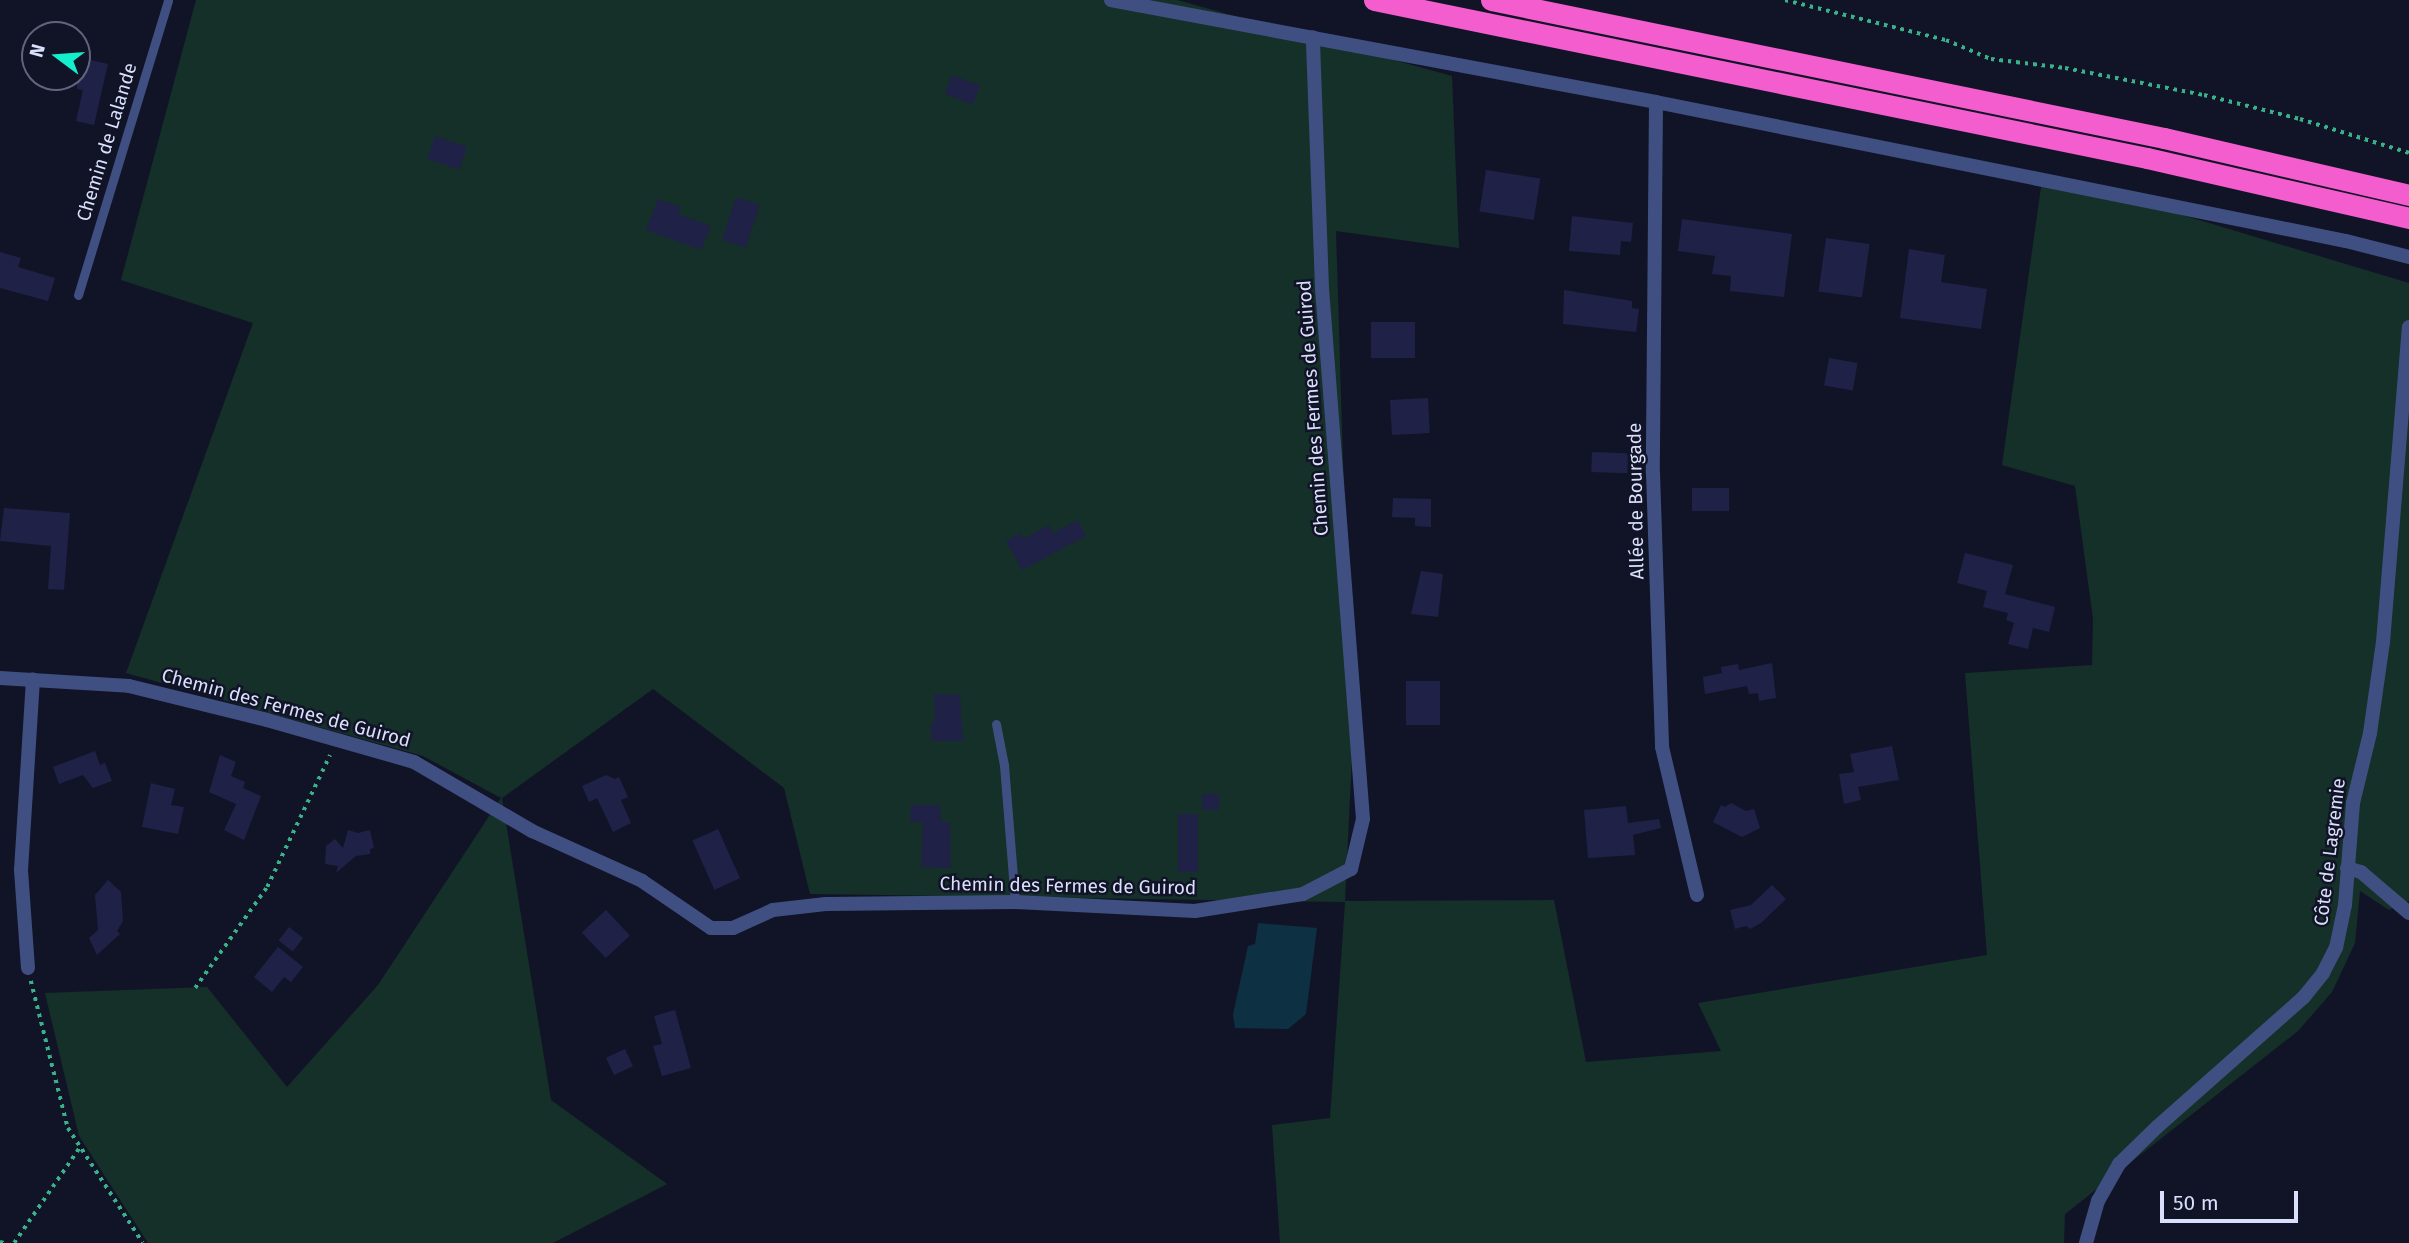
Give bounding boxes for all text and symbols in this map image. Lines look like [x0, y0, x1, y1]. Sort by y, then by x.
north arrow [21, 21, 91, 91]
text: N [24, 41, 50, 60]
street label: Chemin de Lalande [72, 60, 142, 224]
street label: Chemin des Fermes de Guirod [1293, 279, 1333, 537]
street label: Allée de Bourgade [1623, 422, 1649, 580]
street label: Chemin des Fermes de Guirod [159, 664, 413, 752]
street label: Côte de Lagremie [2310, 777, 2350, 927]
street label: Chemin des Fermes de Guirod [939, 872, 1197, 900]
scale bar [2164, 1176, 2302, 1220]
text: 50 m [2173, 1190, 2219, 1216]

